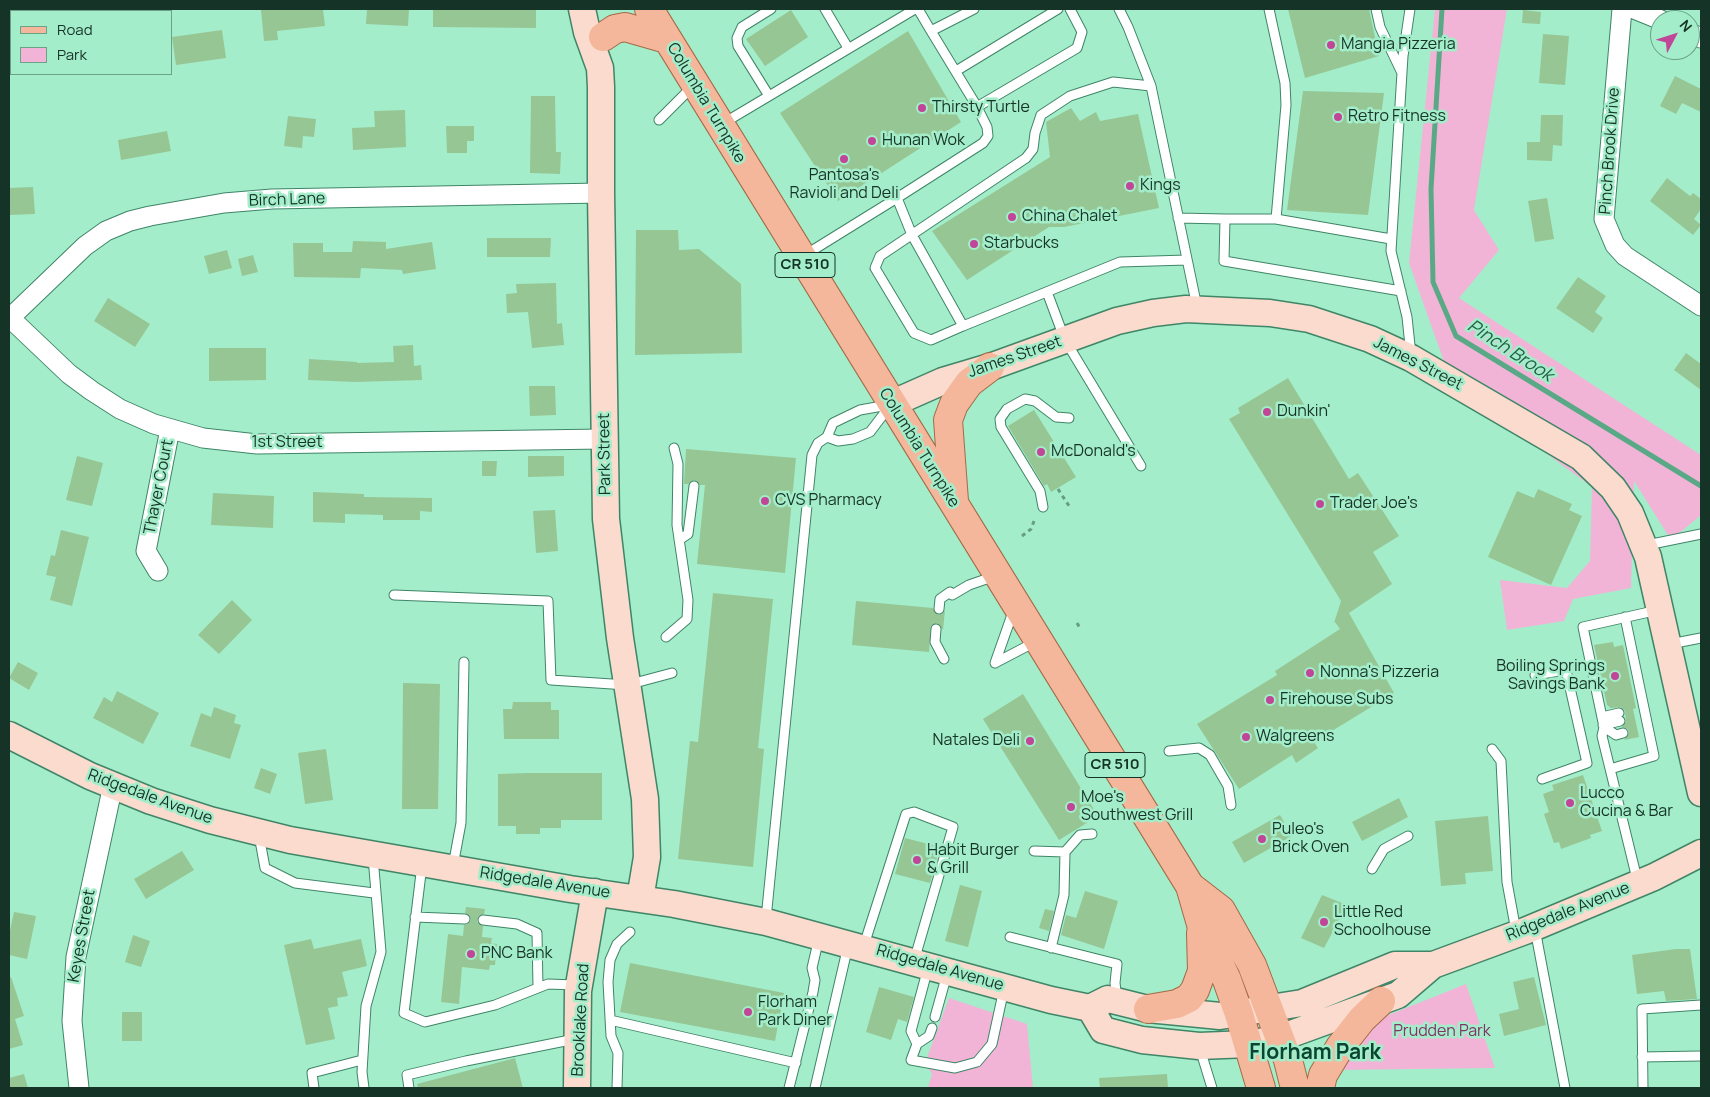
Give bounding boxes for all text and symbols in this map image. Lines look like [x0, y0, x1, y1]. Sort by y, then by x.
legend [10, 10, 172, 75]
north arrow [1650, 10, 1700, 60]
text: N [1676, 16, 1697, 36]
text: Road [57, 19, 93, 40]
place label: Mangia Pizzeria [1341, 35, 1456, 55]
street label: Columbia Turnpike [663, 39, 749, 167]
marker: Mangia Pizzeria [1325, 39, 1337, 51]
text: Park [57, 44, 87, 65]
street label: Pinch Brook Drive [1596, 87, 1624, 215]
place label: Thirsty Turtle [932, 98, 1030, 118]
marker: Thirsty Turtle [916, 102, 928, 114]
place label: Retro Fitness [1348, 107, 1446, 127]
marker: Retro Fitness [1332, 111, 1344, 123]
place label: Hunan Wok [882, 131, 965, 151]
marker: Hunan Wok [866, 135, 878, 147]
marker: Pantosa's Ravioli and Deli [838, 153, 850, 165]
place label: Pantosa's Ravioli and Deli [789, 166, 899, 204]
place label: Kings [1140, 176, 1181, 196]
marker: Kings [1124, 180, 1136, 192]
street label: Birch Lane [248, 189, 326, 211]
place label: China Chalet [1022, 207, 1118, 227]
marker: China Chalet [1006, 211, 1018, 223]
place label: Starbucks [984, 234, 1059, 254]
marker: Starbucks [968, 238, 980, 250]
road number: CR 510 [775, 252, 835, 278]
water label: Pinch Brook [1463, 315, 1557, 387]
street label: James Street [966, 332, 1064, 382]
street label: James Street [1370, 333, 1466, 395]
street label: Columbia Turnpike [875, 385, 963, 511]
place label: Dunkin' [1277, 402, 1331, 422]
marker: Dunkin' [1261, 406, 1273, 418]
street label: Park Street [595, 413, 615, 495]
street label: 1st Street [251, 433, 323, 453]
street label: Thayer Court [140, 438, 178, 536]
place label: McDonald's [1051, 442, 1136, 462]
marker: McDonald's [1035, 446, 1047, 458]
place label: CVS Pharmacy [775, 491, 882, 511]
place label: Trader Joe's [1330, 494, 1418, 514]
marker: CVS Pharmacy [759, 495, 771, 507]
marker: Trader Joe's [1314, 498, 1326, 510]
place label: Boiling Springs Savings Bank [1496, 657, 1605, 695]
place label: Nonna's Pizzeria [1320, 663, 1439, 683]
marker: Nonna's Pizzeria [1304, 667, 1316, 679]
marker: Boiling Springs Savings Bank [1609, 670, 1621, 682]
place label: Firehouse Subs [1280, 690, 1393, 710]
marker: Firehouse Subs [1264, 694, 1276, 706]
place label: Walgreens [1256, 727, 1334, 747]
place label: Natales Deli [933, 731, 1020, 751]
marker: Walgreens [1240, 731, 1252, 743]
marker: Natales Deli [1024, 735, 1036, 747]
road number: CR 510 [1085, 752, 1145, 778]
street label: Ridgedale Avenue [85, 765, 215, 829]
place label: Lucco Cucina & Bar [1580, 784, 1673, 822]
place label: Moe's Southwest Grill [1081, 788, 1193, 826]
marker: Lucco Cucina & Bar [1564, 797, 1576, 809]
marker: Moe's Southwest Grill [1065, 801, 1077, 813]
place label: Puleo's Brick Oven [1272, 820, 1349, 858]
marker: Puleo's Brick Oven [1256, 833, 1268, 845]
place label: Habit Burger & Grill [927, 841, 1019, 879]
marker: Habit Burger & Grill [911, 854, 923, 866]
street label: Ridgedale Avenue [479, 863, 611, 903]
street label: Ridgedale Avenue [1503, 878, 1633, 946]
street label: Keyes Street [64, 888, 100, 984]
place label: Little Red Schoolhouse [1334, 903, 1431, 941]
marker: Little Red Schoolhouse [1318, 916, 1330, 928]
street label: Ridgedale Avenue [874, 941, 1006, 995]
place label: PNC Bank [481, 944, 552, 964]
marker: PNC Bank [465, 948, 477, 960]
street label: Brooklake Road [568, 963, 594, 1077]
place label: Florham Park Diner [758, 993, 832, 1031]
marker: Florham Park Diner [742, 1006, 754, 1018]
park label: Prudden Park [1393, 1022, 1491, 1042]
district label: Florham Park [1249, 1040, 1381, 1066]

